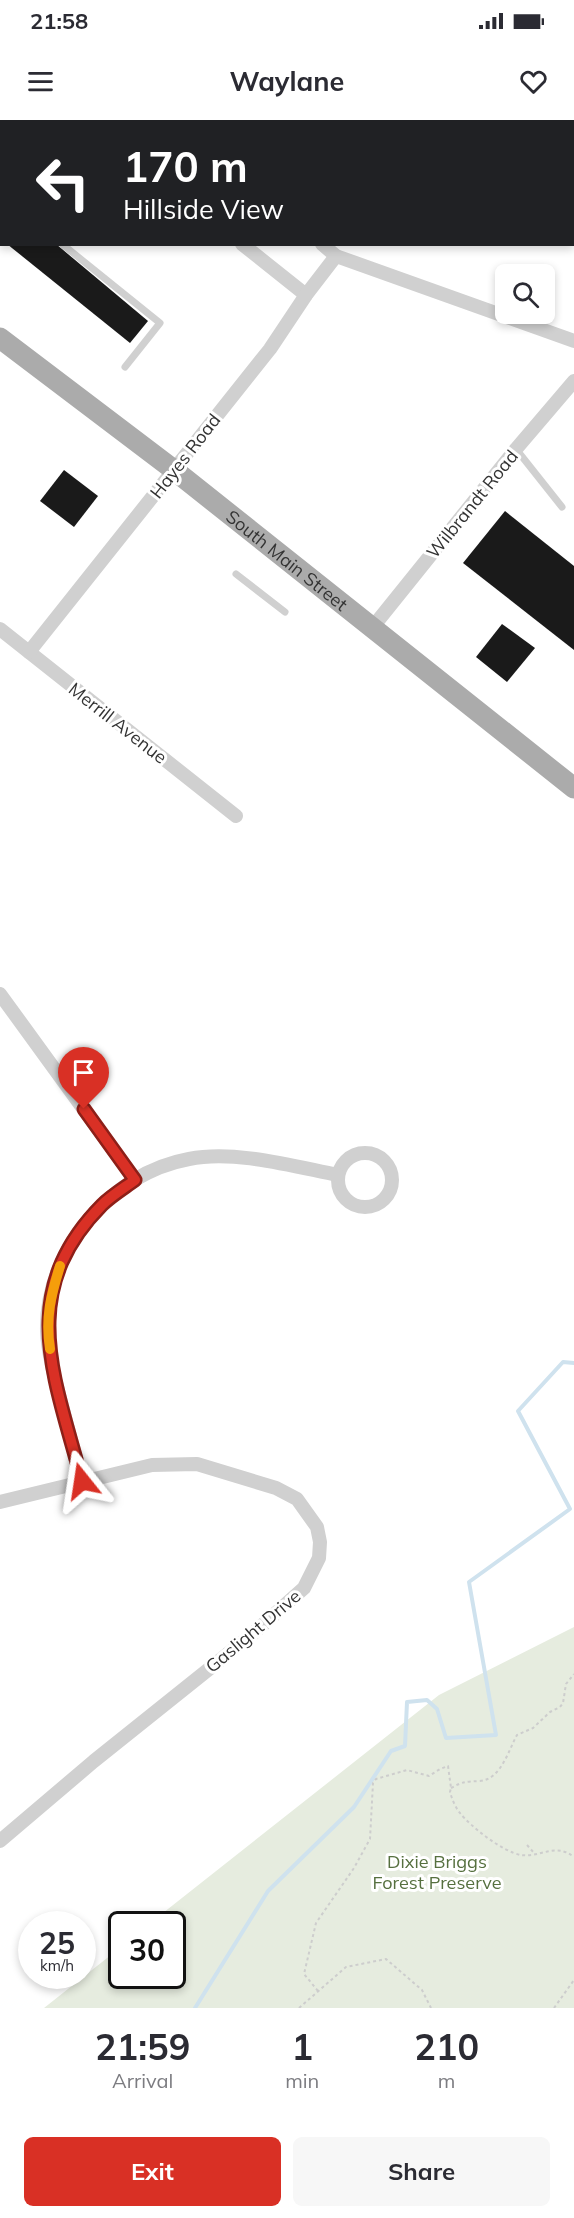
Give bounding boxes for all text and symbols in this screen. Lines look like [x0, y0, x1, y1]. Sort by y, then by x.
text: 21:58 [30, 7, 88, 35]
text: Waylane [230, 64, 344, 98]
icon: menu [24, 65, 57, 98]
icon: heart [517, 65, 550, 98]
text: 170 m [123, 140, 248, 193]
icon: left [24, 144, 102, 222]
text: Hillside View [123, 192, 284, 226]
map controls [495, 264, 555, 324]
button: search [495, 264, 555, 324]
street label: Hayes Road [145, 409, 225, 503]
street label: Wilbrandt Road [421, 445, 523, 563]
street label: South Main Street [222, 505, 353, 615]
street label: Merrill Avenue [64, 677, 172, 769]
pin [58, 1047, 109, 1109]
icon: arrive [67, 1056, 100, 1089]
position arrow [50, 1449, 114, 1513]
street label: Gaslight Drive [201, 1584, 305, 1678]
park label: Dixie Briggs Forest Preserve [373, 1850, 501, 1894]
speed limit sign: 30 [108, 1911, 186, 1989]
text: 25 [39, 1924, 75, 1962]
text: km/h [40, 1956, 74, 1975]
text: 21:59 [95, 2024, 190, 2069]
text: 1 [291, 2024, 313, 2069]
text: 210 [414, 2024, 479, 2069]
text: Arrival [112, 2068, 173, 2093]
text: min [285, 2068, 319, 2093]
text: m [438, 2068, 455, 2093]
button: Exit [24, 2137, 281, 2206]
button: Share [293, 2137, 550, 2206]

